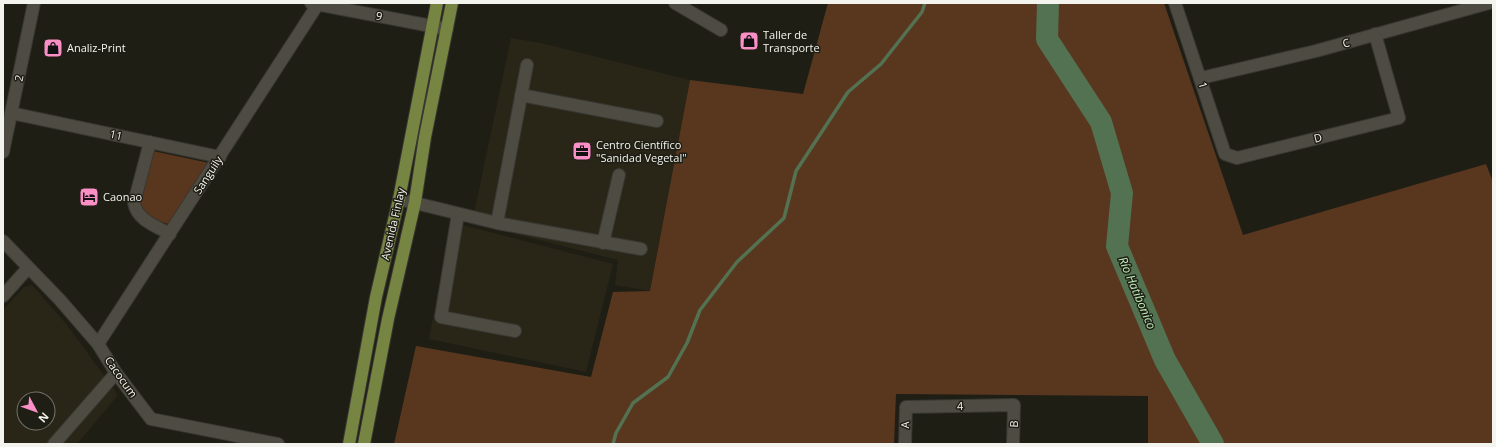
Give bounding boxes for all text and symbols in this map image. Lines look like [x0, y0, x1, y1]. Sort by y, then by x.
street label: 9 [375, 8, 384, 23]
place label: Taller de Transporte [763, 27, 820, 55]
shop icon: Taller de Transporte [738, 30, 760, 52]
street label: C [1341, 34, 1351, 51]
shop icon: Analiz-Print [42, 37, 64, 59]
place label: Analiz-Print [67, 40, 126, 55]
street label: 2 [11, 73, 27, 83]
street label: 1 [1195, 80, 1212, 90]
street label: 11 [108, 126, 124, 143]
street label: D [1312, 129, 1324, 146]
place label: Centro Científico "Sanidad Vegetal" [596, 137, 687, 165]
office icon: Centro Científico "Sanidad Vegetal" [571, 140, 593, 162]
street label: Sanguily [190, 152, 226, 197]
hotel icon: Caonao [78, 186, 100, 208]
street label: Avenida Finlay [377, 186, 408, 261]
place label: Caonao [103, 189, 143, 204]
water label: Río Hatibonico [1114, 254, 1161, 332]
street label: Cacocum [102, 353, 141, 400]
north arrow [16, 391, 56, 431]
street label: 4 [957, 398, 964, 413]
text: N [35, 410, 53, 426]
street label: B [1006, 420, 1021, 428]
street label: A [897, 421, 912, 429]

